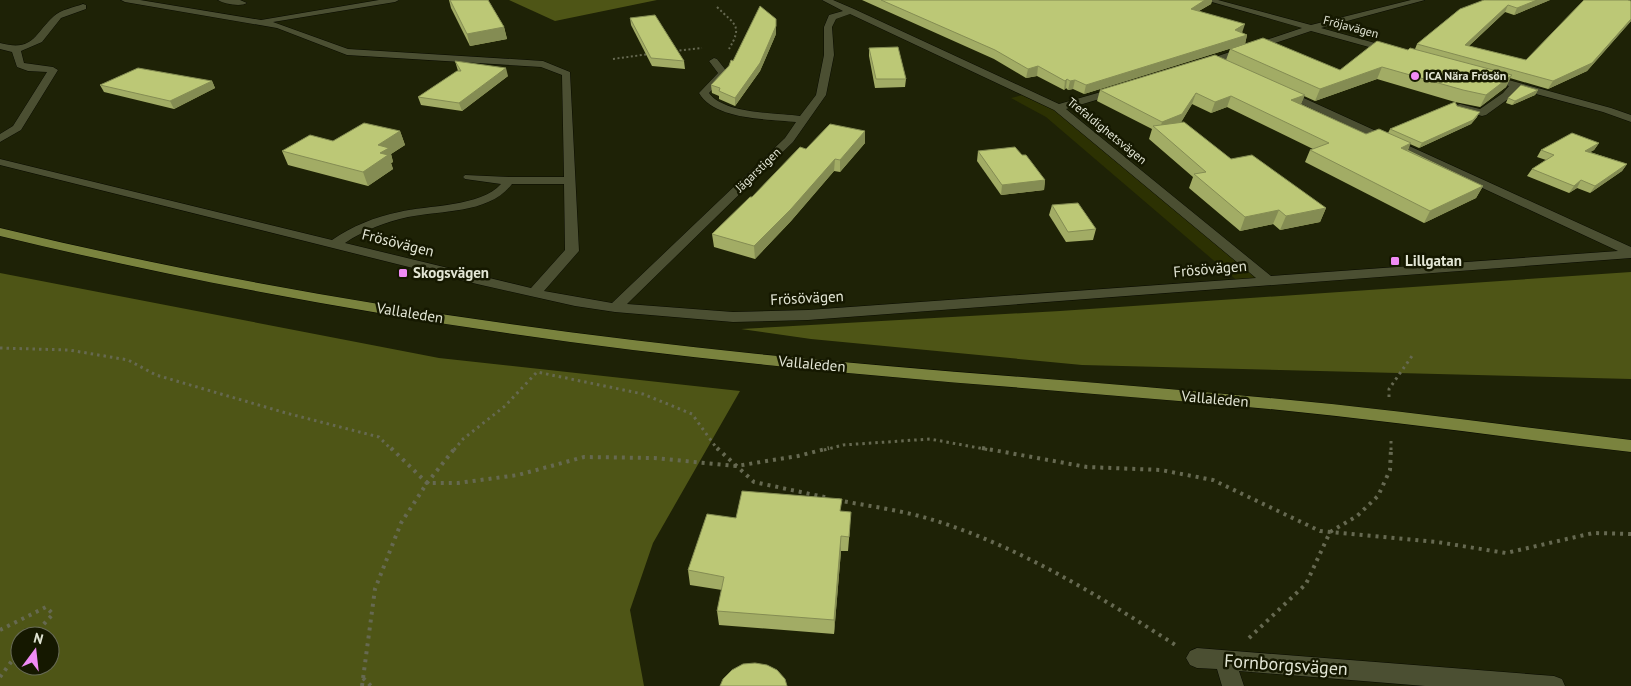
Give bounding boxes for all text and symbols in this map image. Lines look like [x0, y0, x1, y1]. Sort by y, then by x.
street label: Fröjavägen [1322, 12, 1380, 41]
place label: ICA Nära Frösön [1425, 68, 1506, 83]
marker: ICA Nära Frösön [1409, 70, 1421, 82]
street label: Trefaldighetsvägen [1065, 94, 1150, 167]
street label: Jägarstigen [731, 144, 783, 196]
street label: Frösövägen [360, 224, 436, 261]
place label: Lillgatan [1405, 251, 1462, 270]
marker: Lillgatan [1389, 255, 1401, 267]
street label: Frösövägen [1172, 256, 1247, 281]
place label: Skogsvägen [413, 263, 489, 282]
marker: Skogsvägen [397, 267, 409, 279]
street label: Frösövägen [770, 286, 844, 309]
street label: Vallaleden [374, 298, 445, 327]
street label: Vallaleden [777, 351, 846, 376]
street label: Vallaleden [1180, 386, 1249, 411]
north arrow [10, 626, 60, 676]
text: N [32, 629, 45, 648]
street label: Fornborgsvägen [1223, 649, 1349, 680]

